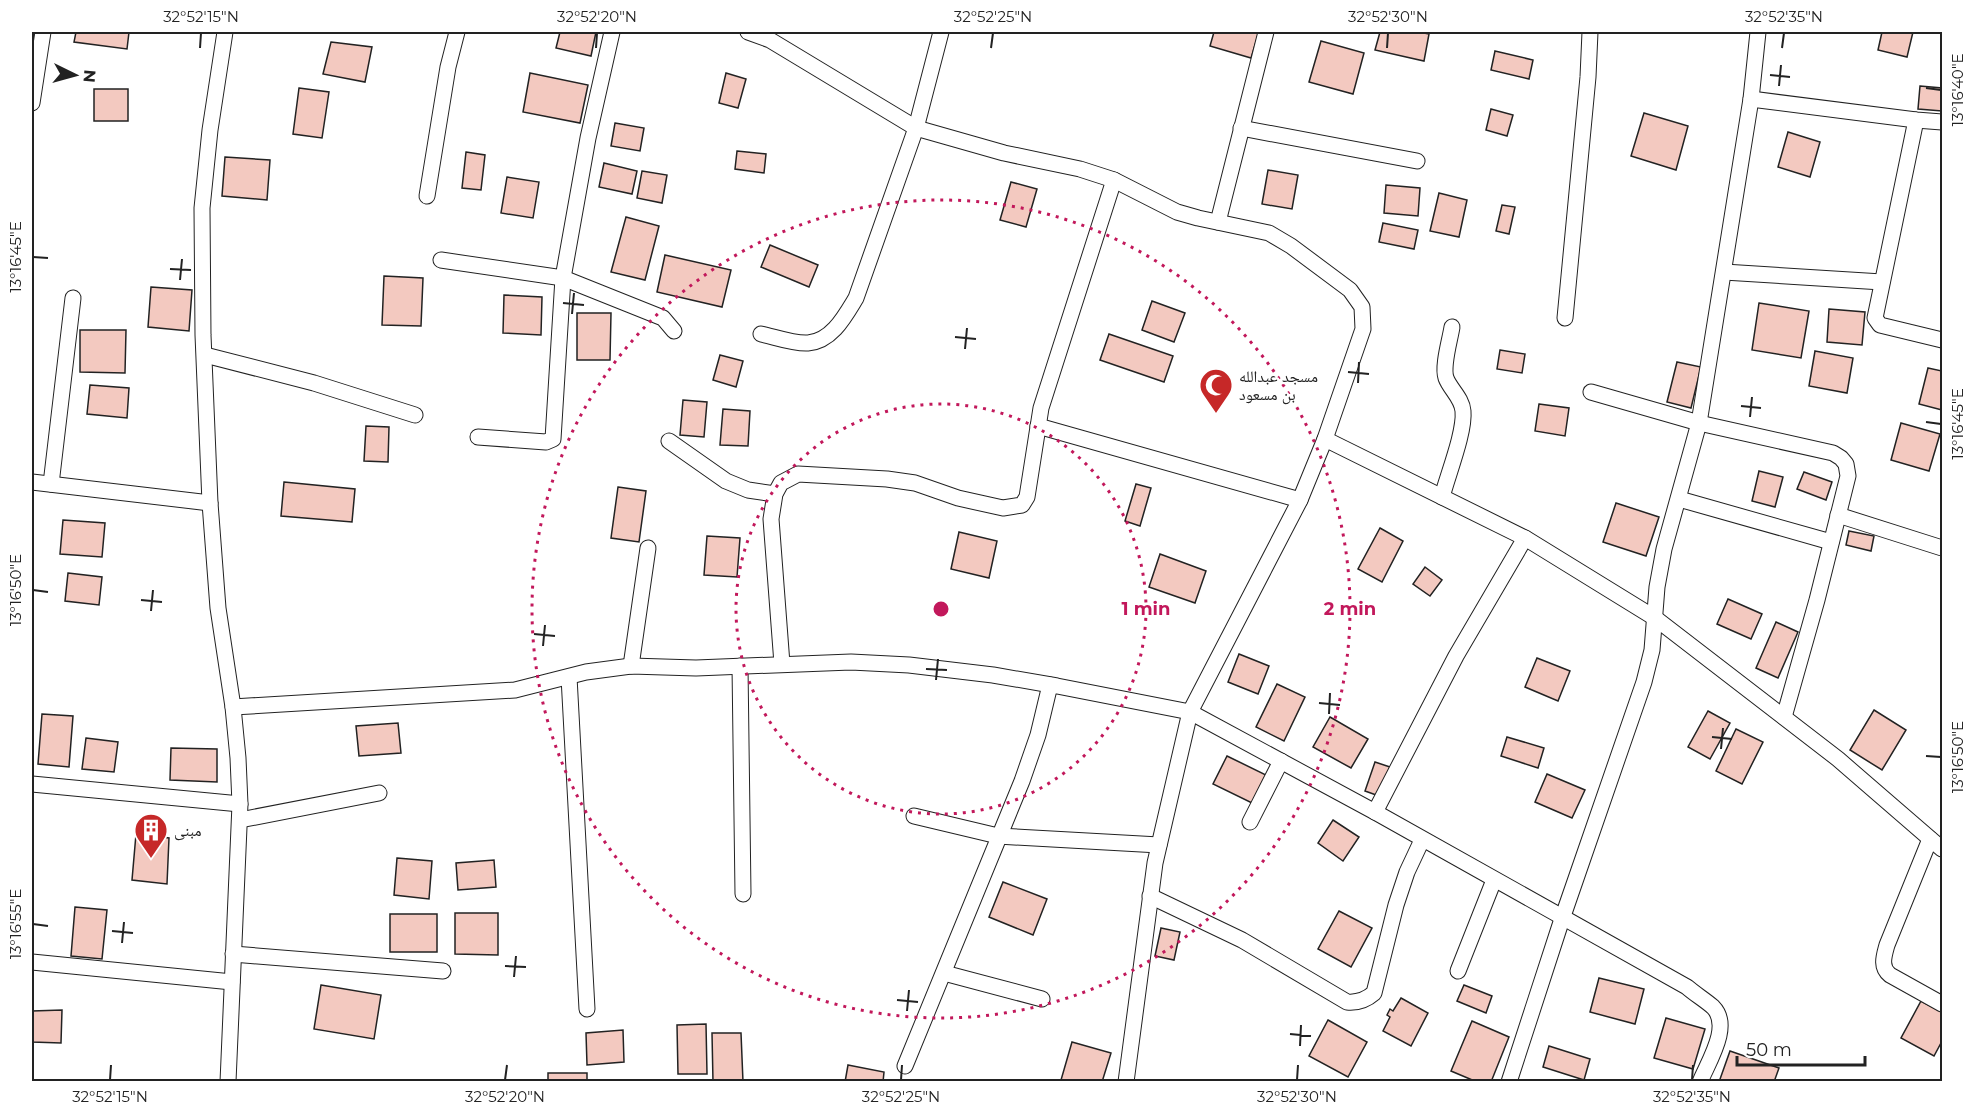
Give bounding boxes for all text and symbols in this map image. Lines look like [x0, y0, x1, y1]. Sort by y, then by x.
text: 32°52'15"N [163, 7, 239, 26]
text: 32°52'20"N [557, 7, 637, 26]
text: 32°52'25"N [954, 7, 1032, 26]
text: 32°52'30"N [1348, 7, 1428, 26]
text: 32°52'35"N [1745, 7, 1823, 26]
north arrow [45, 45, 105, 105]
text: 13°16'40"E [1948, 53, 1967, 127]
text: N [79, 69, 99, 84]
text: 13°16'45"E [6, 221, 25, 293]
mosque icon: مسجد عبدالله بن مسعود [1198, 367, 1234, 414]
place label: مسجد عبدالله بن مسعود [1239, 367, 1318, 405]
text: 13°16'45"E [1948, 388, 1967, 460]
text: 13°16'50"E [6, 554, 25, 626]
text: 1 min [1122, 598, 1170, 620]
text: 2 min [1324, 598, 1376, 620]
centre of rings [931, 599, 951, 619]
text: 13°16'50"E [1948, 721, 1967, 793]
building icon: مبنى [133, 812, 169, 859]
place label: مبنى [174, 821, 202, 841]
text: 13°16'55"E [6, 889, 25, 959]
scale bar [1737, 1029, 1864, 1067]
text: 50 m [1746, 1039, 1792, 1061]
text: 32°52'15"N [72, 1087, 148, 1106]
text: 32°52'20"N [465, 1087, 545, 1106]
text: 32°52'25"N [862, 1087, 940, 1106]
text: 32°52'30"N [1257, 1087, 1337, 1106]
text: 32°52'35"N [1653, 1087, 1731, 1106]

